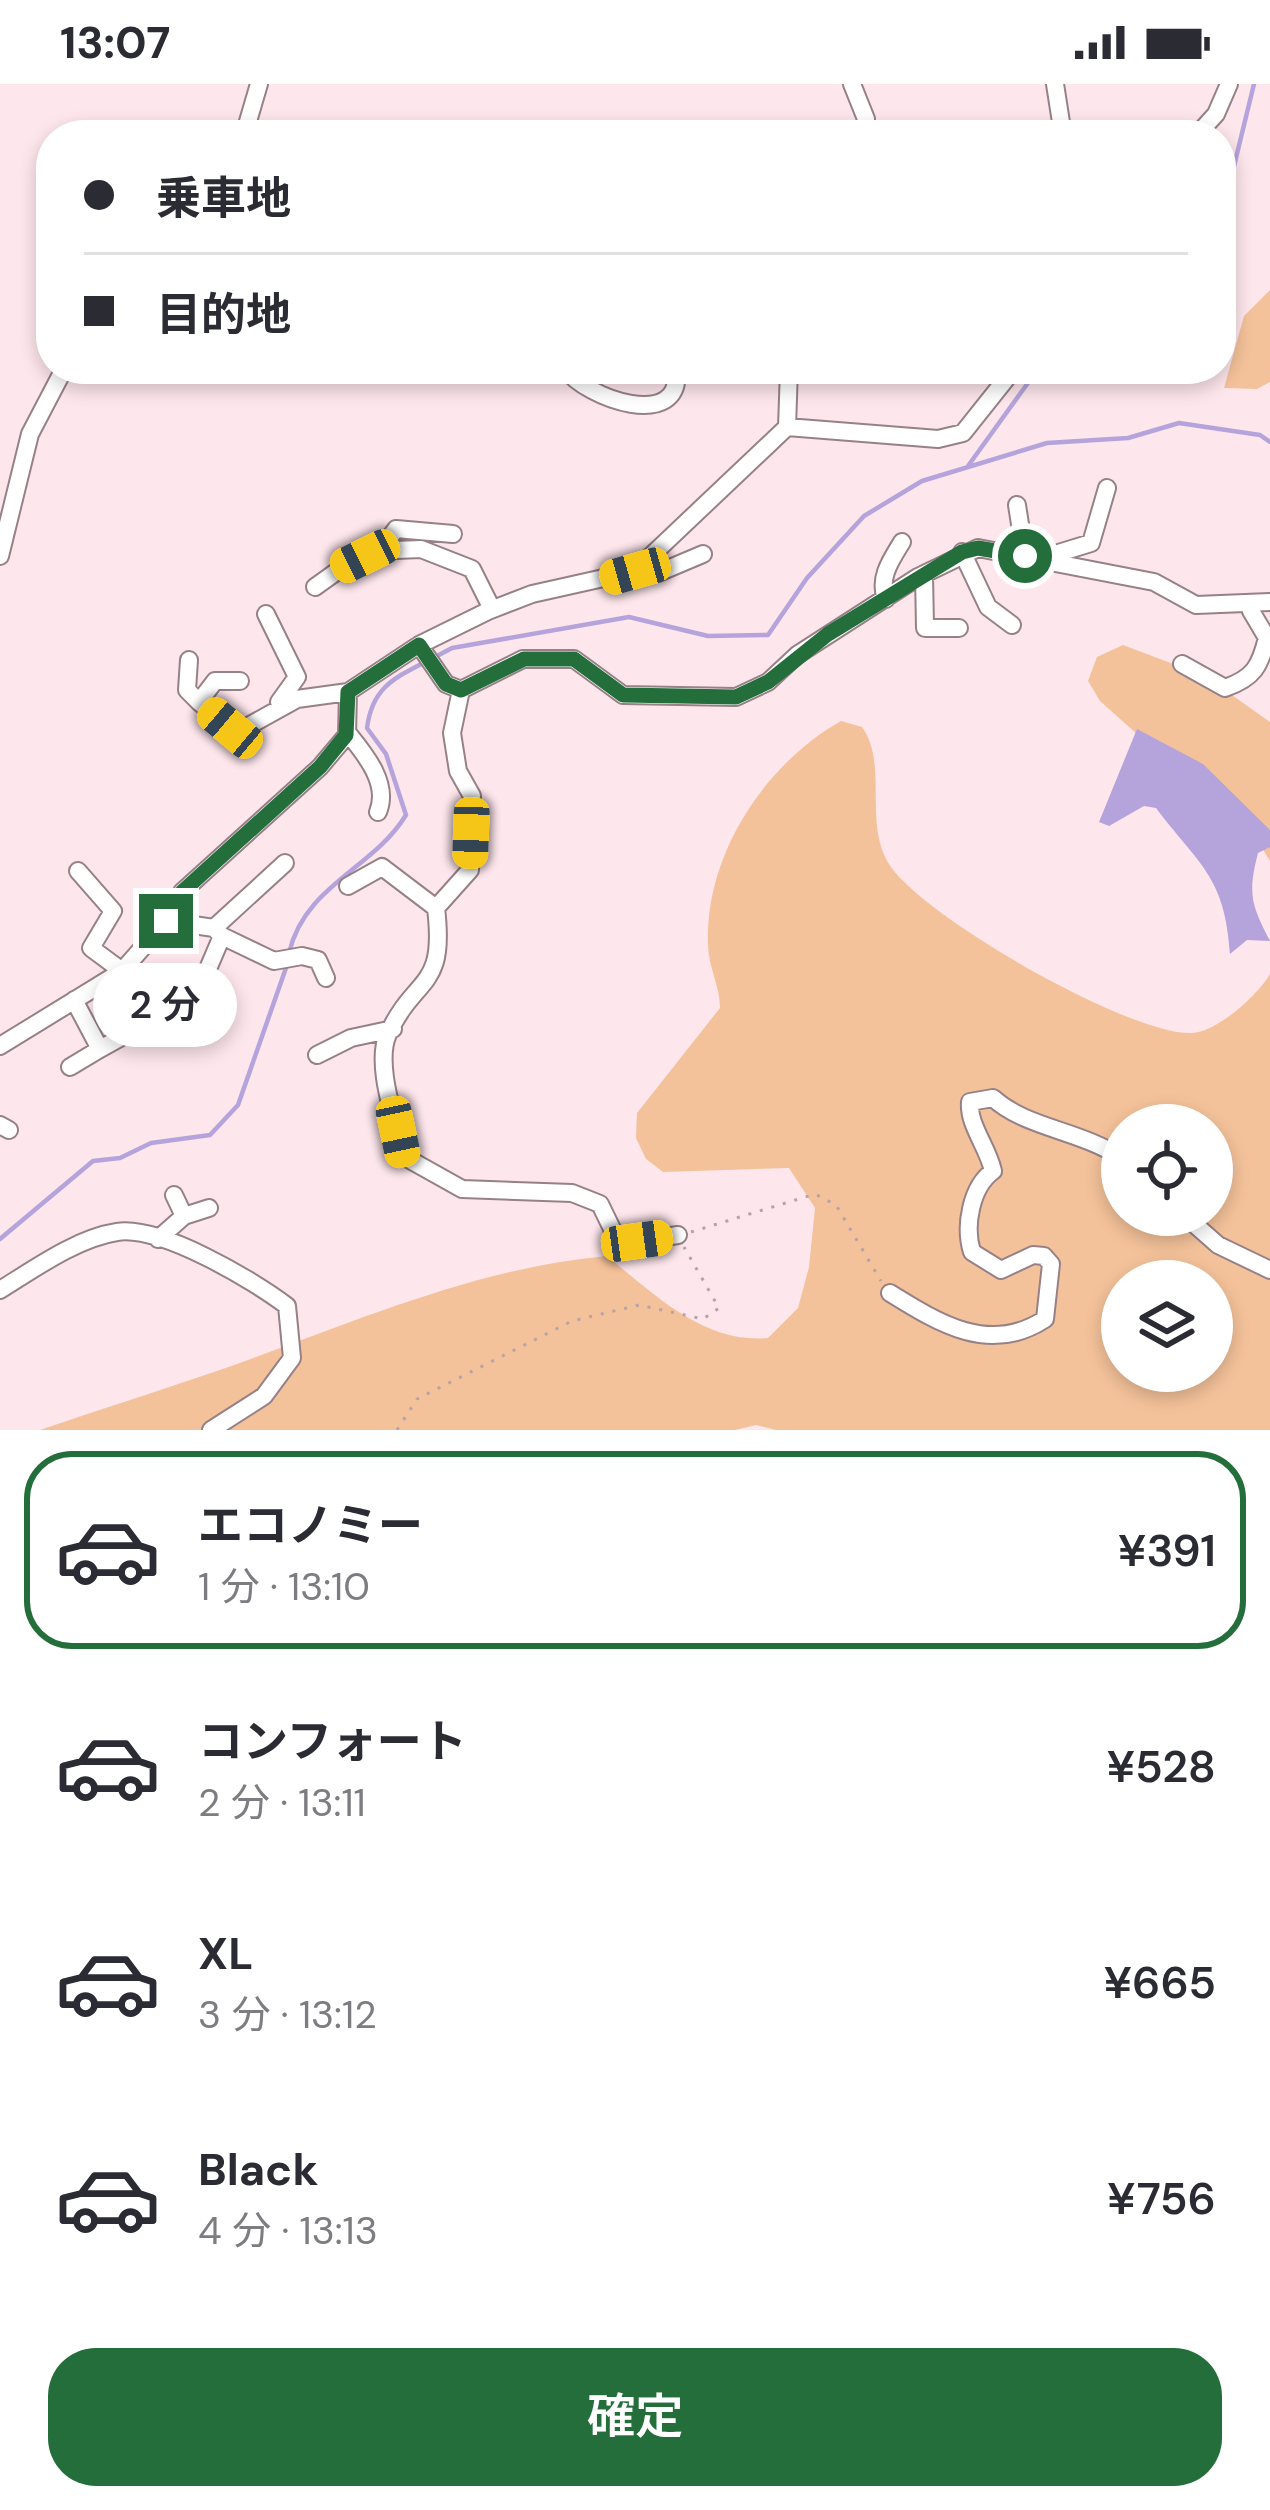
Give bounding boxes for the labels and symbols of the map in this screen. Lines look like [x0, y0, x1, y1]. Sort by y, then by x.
car [325, 524, 405, 588]
route start [998, 529, 1052, 583]
car [595, 544, 675, 598]
car [191, 691, 269, 765]
car [452, 796, 490, 870]
route end [139, 894, 193, 948]
callout: 2 分 [94, 963, 238, 1047]
car [373, 1093, 423, 1171]
car [599, 1218, 675, 1264]

